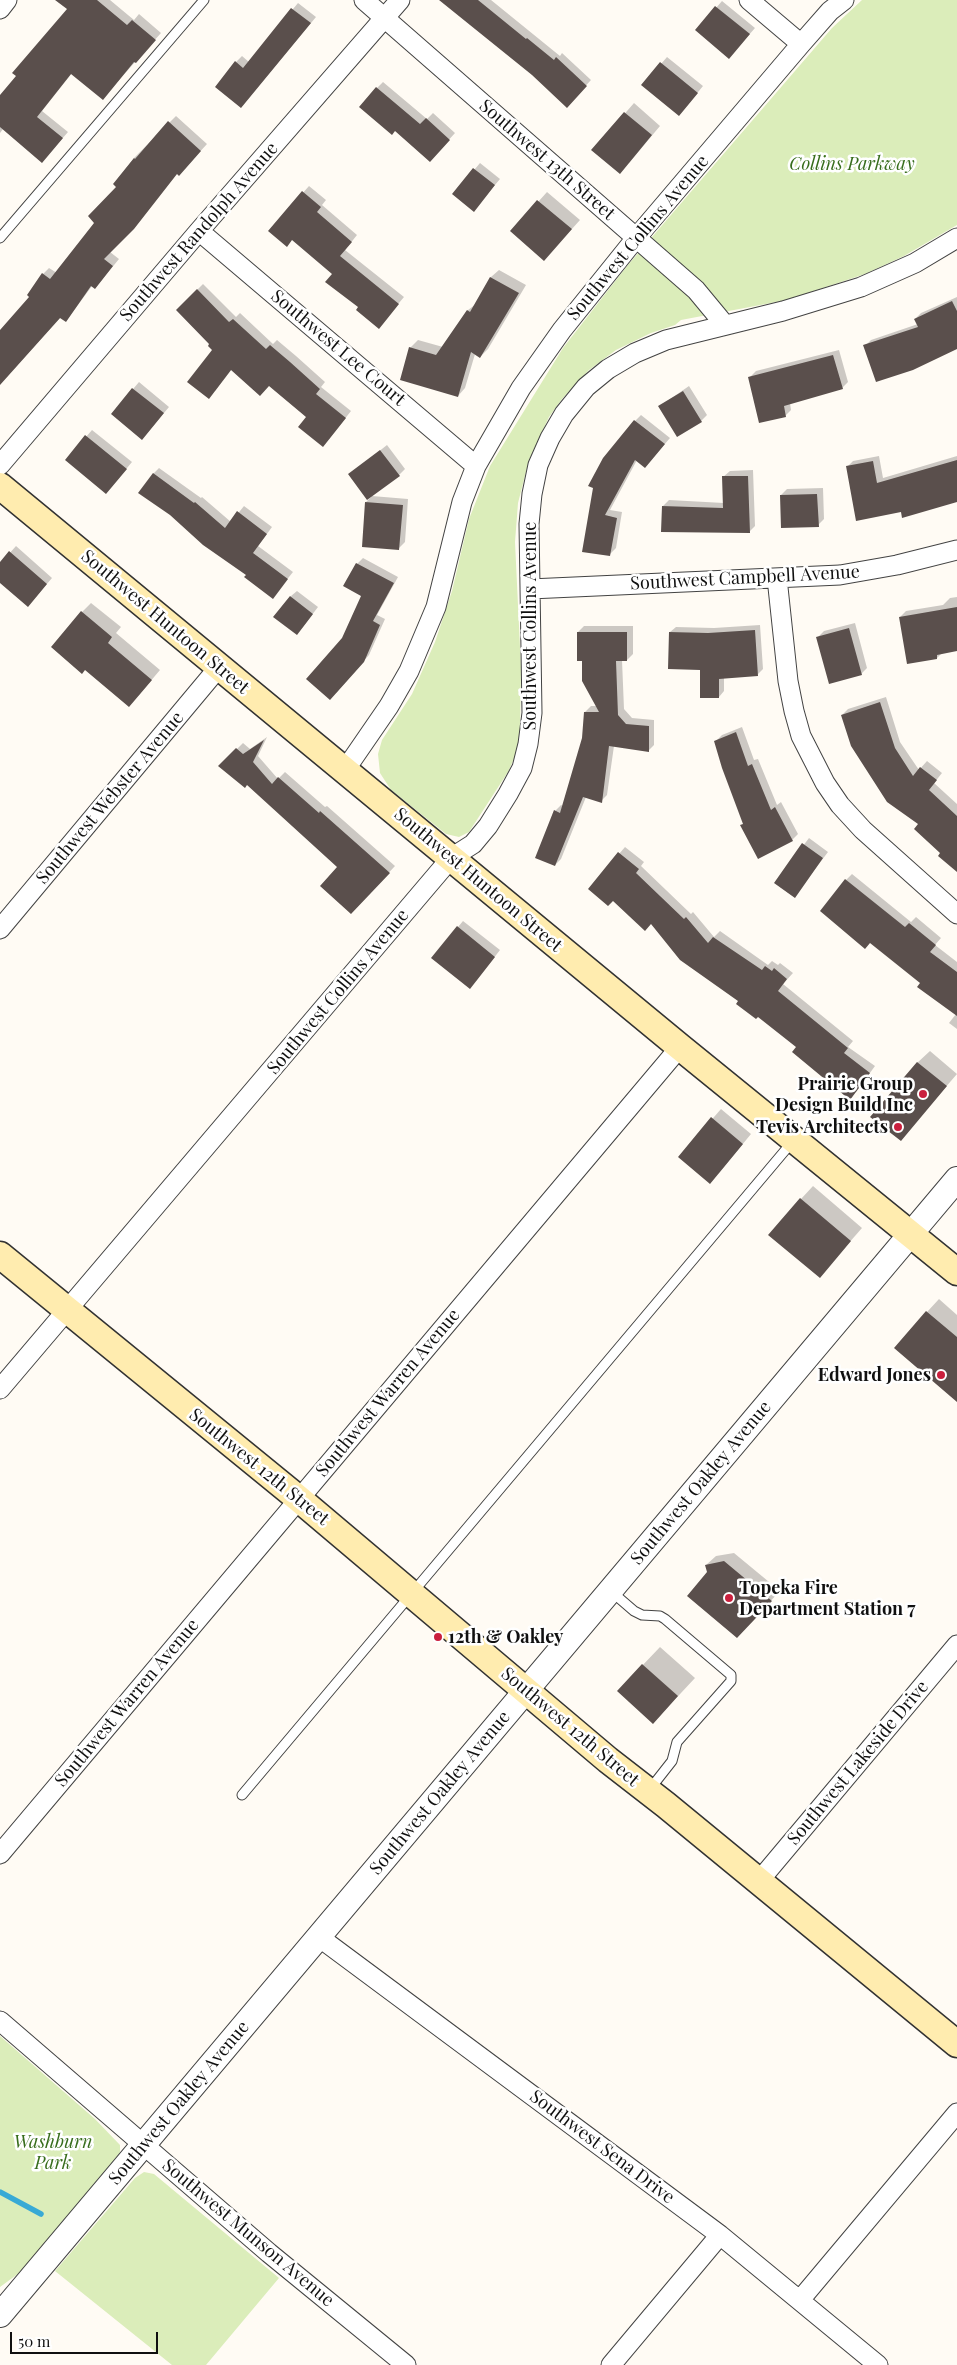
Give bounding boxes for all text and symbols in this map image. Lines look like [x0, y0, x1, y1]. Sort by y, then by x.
street label: Southwest 13th Street [475, 95, 619, 225]
street label: Southwest Randolph Avenue [115, 138, 283, 326]
street label: Southwest Collins Avenue [563, 151, 713, 325]
park label: Collins Parkway [789, 153, 915, 175]
street label: Southwest Lee Court [266, 285, 410, 411]
street label: Southwest Collins Avenue [519, 522, 541, 730]
street label: Southwest Huntoon Street [77, 545, 253, 699]
street label: Southwest Campbell Avenue [630, 561, 860, 595]
street label: Southwest Webster Avenue [32, 707, 188, 889]
street label: Southwest Huntoon Street [390, 803, 566, 957]
street label: Southwest Collins Avenue [263, 905, 413, 1079]
place label: Prairie Group Design Build Inc [775, 1073, 913, 1116]
marker: Prairie Group Design Build Inc [917, 1088, 929, 1100]
place label: Tevis Architects [756, 1116, 888, 1138]
marker: Tevis Architects [892, 1121, 904, 1133]
street label: Southwest Warren Avenue [311, 1305, 465, 1481]
place label: Edward Jones [818, 1364, 931, 1386]
marker: Edward Jones [935, 1369, 947, 1381]
street label: Southwest Oakley Avenue [626, 1397, 776, 1569]
street label: Southwest 12th Street [185, 1404, 333, 1530]
place label: Topeka Fire Department Station 7 [739, 1577, 916, 1620]
marker: Topeka Fire Department Station 7 [723, 1592, 735, 1604]
street label: Southwest Warren Avenue [50, 1615, 204, 1791]
place label: 12th & Oakley [448, 1626, 563, 1648]
marker: 12th & Oakley [432, 1631, 444, 1643]
street label: Southwest 12th Street [497, 1663, 643, 1791]
street label: Southwest Lakeside Drive [783, 1676, 933, 1850]
street label: Southwest Oakley Avenue [365, 1707, 515, 1879]
street label: Southwest Oakley Avenue [104, 2017, 254, 2189]
street label: Southwest Sena Drive [525, 2086, 679, 2208]
park label: Washburn Park [14, 2131, 92, 2174]
street label: Southwest Munson Avenue [158, 2155, 338, 2311]
scale bar [12, 2322, 160, 2354]
text: 50 m [18, 2331, 50, 2351]

